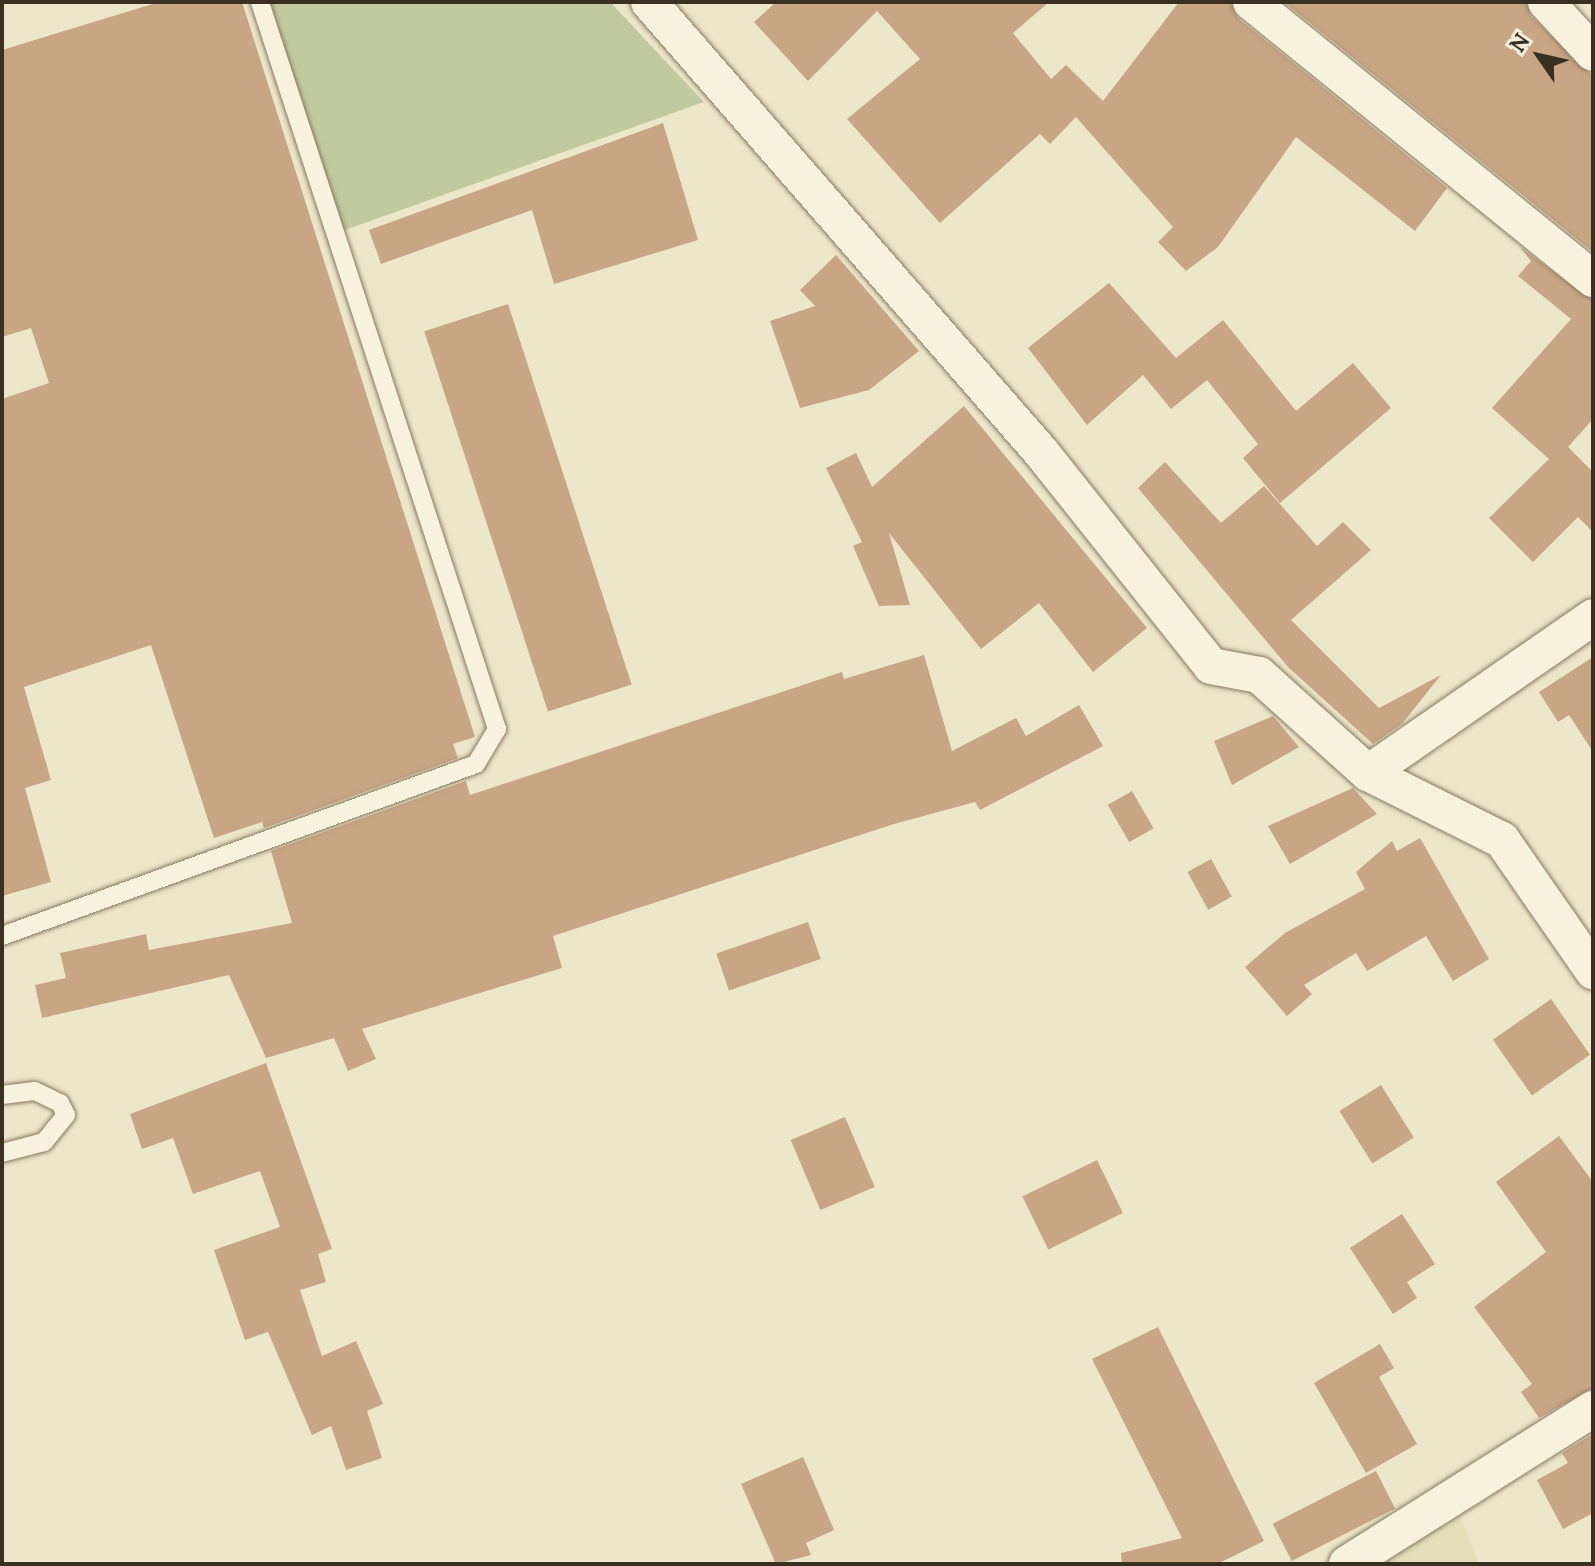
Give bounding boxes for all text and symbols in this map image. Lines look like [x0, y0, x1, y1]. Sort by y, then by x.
north arrow [1499, 16, 1579, 96]
text: N [1503, 28, 1535, 57]

